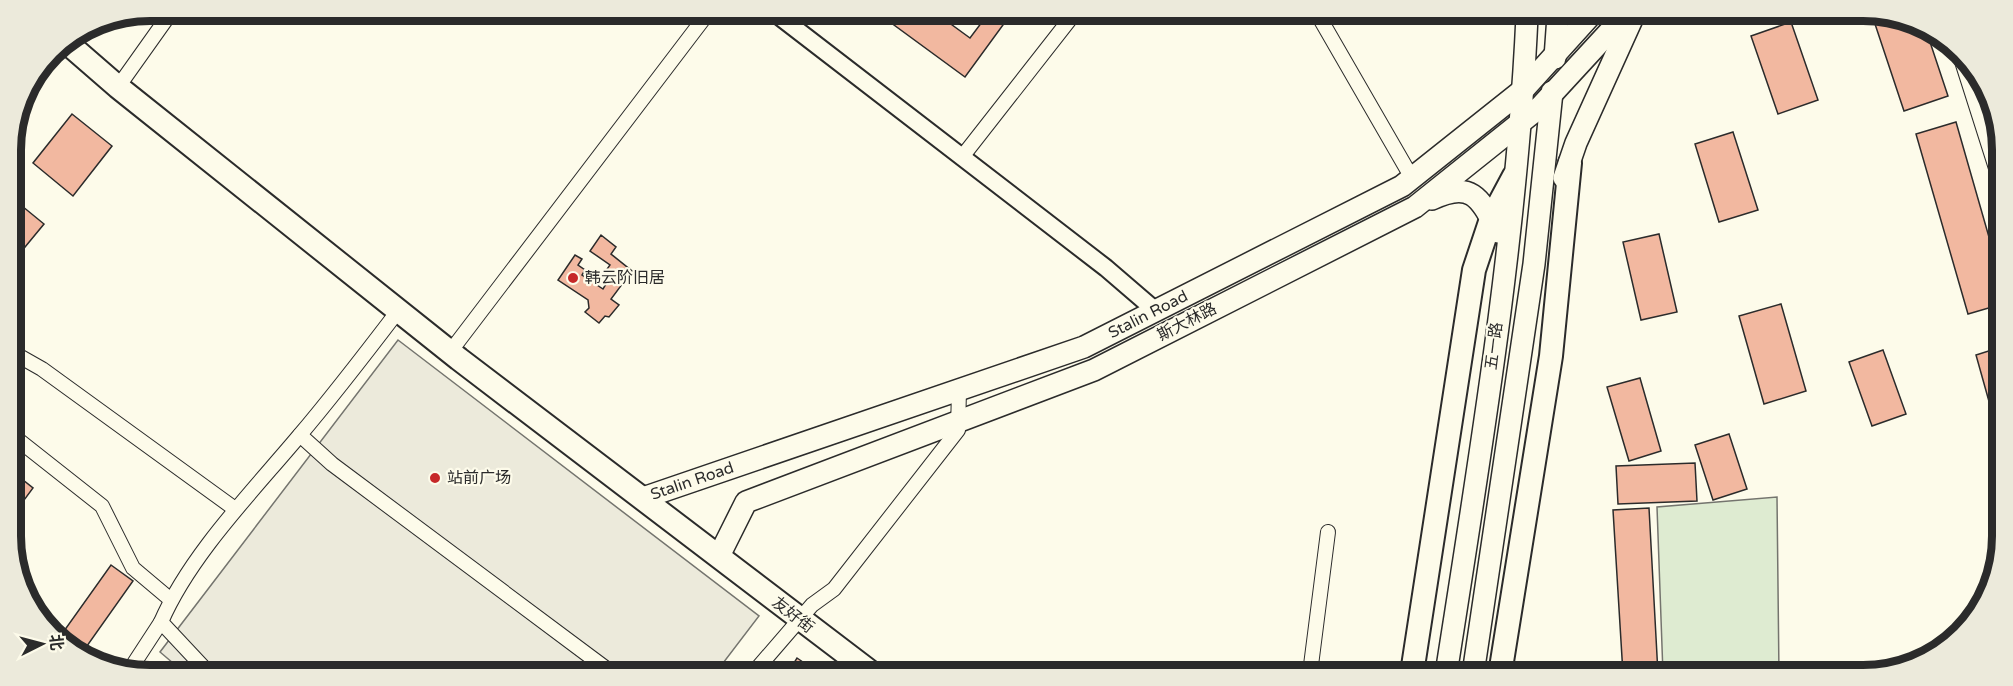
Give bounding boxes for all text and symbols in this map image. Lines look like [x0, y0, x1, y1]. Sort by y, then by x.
place label: 韩云阶旧居 [585, 268, 665, 288]
marker: 韩云阶旧居 [566, 271, 580, 285]
street label: Stalin Road [1105, 286, 1191, 343]
street label: 斯大林路 [1154, 299, 1220, 345]
street label: 五一路 [1481, 321, 1507, 371]
street label: Stalin Road [648, 458, 736, 505]
place label: 站前广场 [447, 468, 511, 488]
marker: 站前广场 [428, 471, 442, 485]
street label: 友好街 [768, 592, 818, 638]
north arrow [12, 614, 72, 674]
text: 北 [45, 634, 67, 652]

